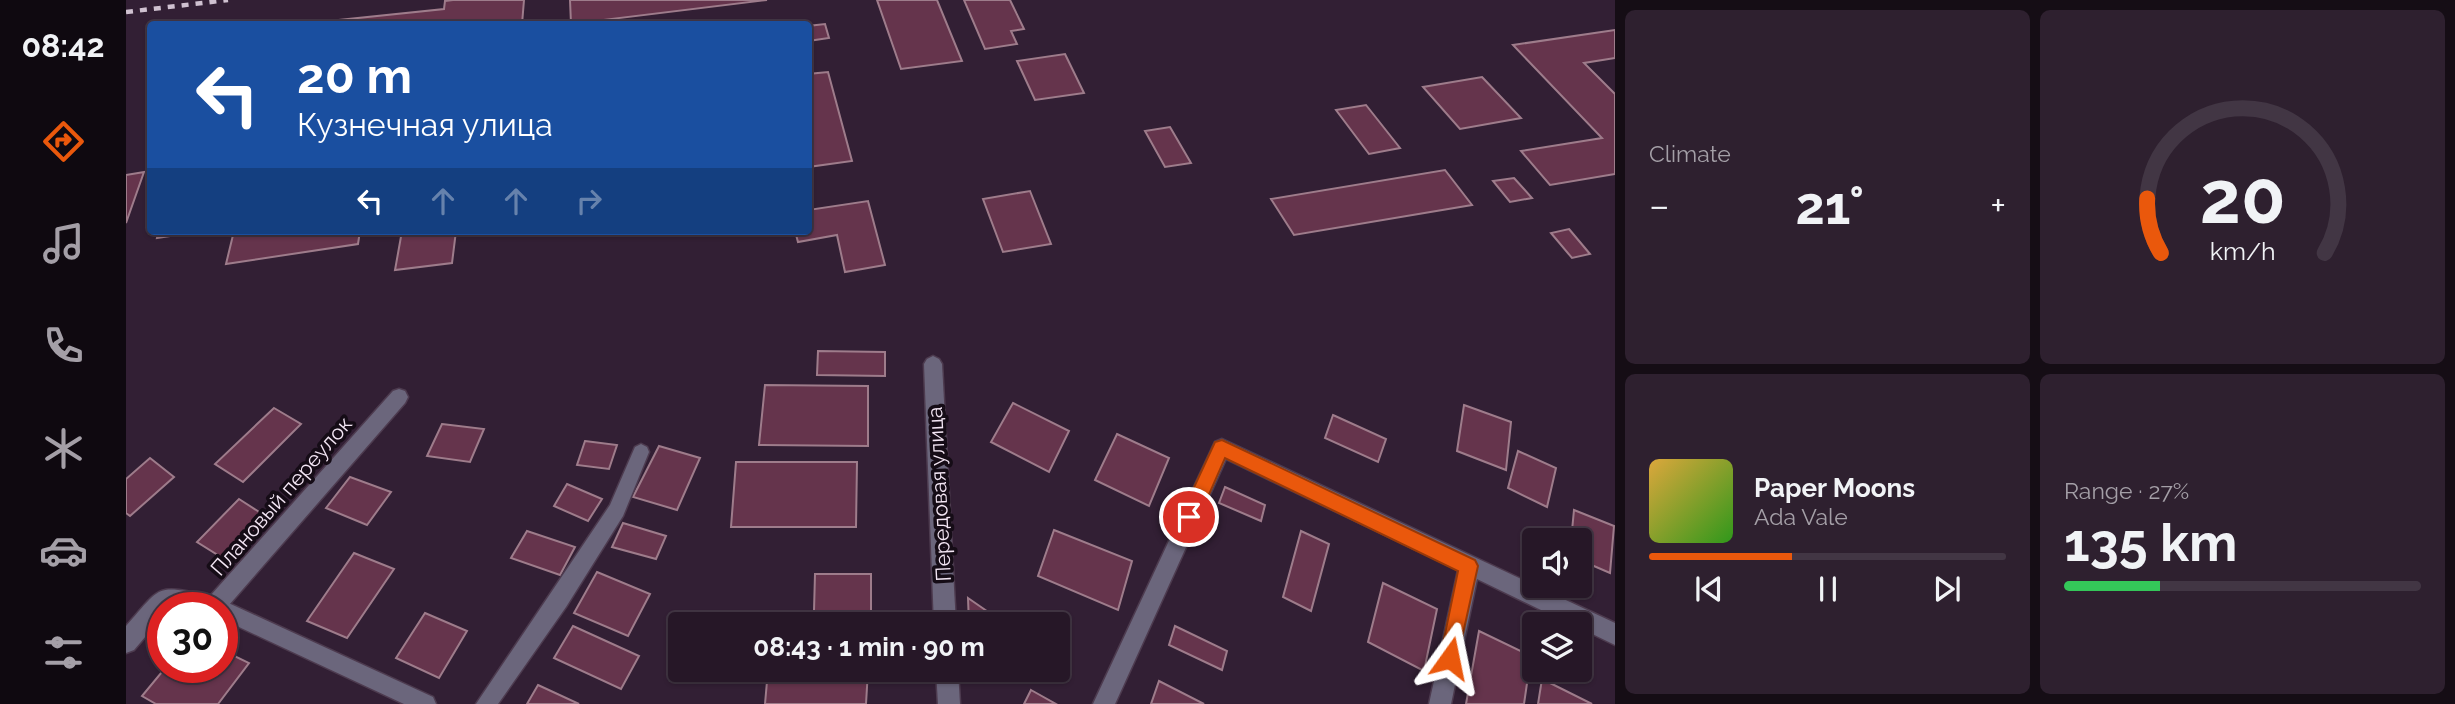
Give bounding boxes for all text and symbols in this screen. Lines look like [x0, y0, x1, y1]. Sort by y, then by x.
text: 08:42 [21, 27, 105, 64]
text: 20 m [297, 47, 412, 104]
icon: left [182, 49, 273, 140]
text: Кузнечная улица [297, 106, 553, 143]
icon: directions [39, 117, 88, 166]
text: Climate [1649, 140, 1731, 167]
text: 20 [2200, 155, 2285, 240]
text: 21° [1796, 175, 1864, 236]
icon: left [351, 182, 389, 220]
icon: ahead [424, 182, 462, 220]
icon: ahead [497, 182, 535, 220]
icon: right [570, 182, 608, 220]
text: − [1649, 183, 1669, 228]
text: + [1990, 183, 2006, 228]
icon: music [39, 219, 88, 268]
text: km/h [2210, 236, 2275, 266]
icon: phone [39, 321, 88, 370]
street label: Передовая улица [922, 406, 956, 582]
street label: Плановый переулок [205, 411, 357, 581]
icon: climate [39, 424, 88, 473]
text: Paper Moons [1754, 473, 1915, 503]
text: Range · 27% [2064, 477, 2189, 504]
pin [1159, 487, 1219, 547]
icon: arrive [1170, 498, 1208, 536]
text: Ada Vale [1754, 503, 1848, 530]
text: 135 km [2064, 512, 2237, 573]
icon: car [39, 526, 88, 575]
map controls [1522, 528, 1592, 682]
button: sound [1522, 528, 1592, 598]
icon: previous [1690, 570, 1728, 608]
icon: pause [1809, 570, 1847, 608]
icon: next [1928, 570, 1966, 608]
speed limit sign: 30 [147, 592, 238, 683]
button: layers [1522, 612, 1592, 682]
position arrow [1413, 621, 1487, 695]
icon: filters [39, 628, 88, 677]
text: 08:43 · 1 min · 90 m [753, 632, 985, 662]

